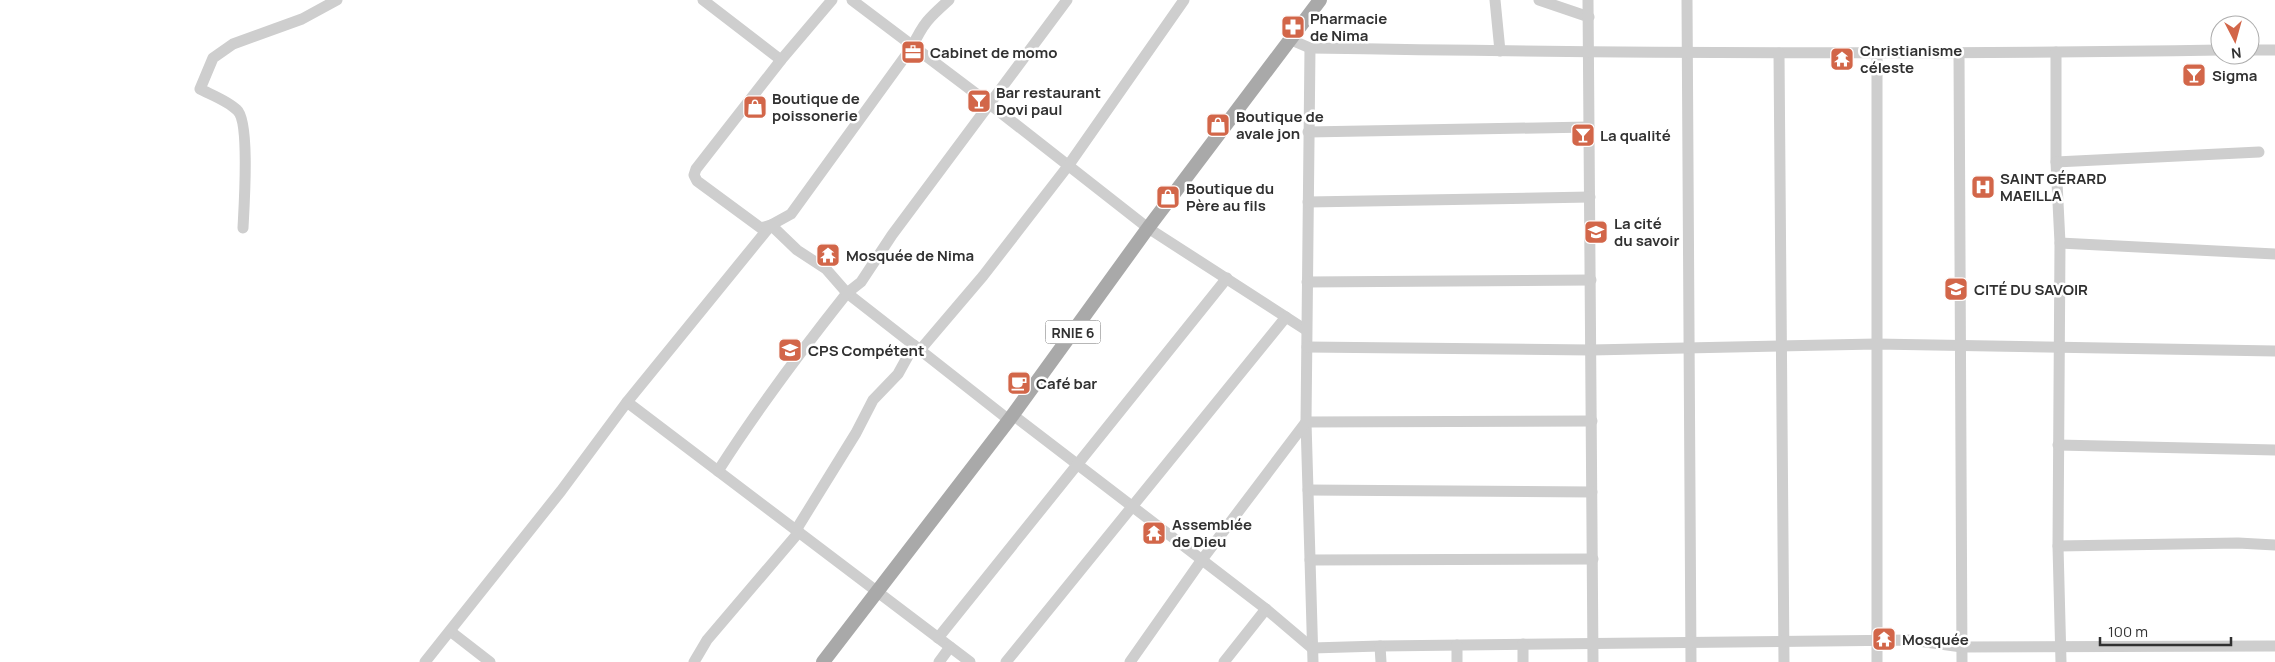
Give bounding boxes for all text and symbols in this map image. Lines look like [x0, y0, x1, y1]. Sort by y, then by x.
place label: Pharmacie de Nima [1310, 8, 1387, 46]
pharmacy icon: Pharmacie de Nima [1280, 14, 1306, 40]
north arrow [2210, 15, 2260, 65]
office icon: Cabinet de momo [900, 39, 926, 65]
place label: Christianisme céleste [1860, 40, 1962, 78]
place label: Cabinet de momo [930, 42, 1058, 63]
text: N [2230, 43, 2242, 63]
temple icon: Christianisme céleste [1829, 46, 1855, 72]
bar icon: Sigma [2181, 62, 2207, 88]
place label: Sigma [2212, 65, 2257, 86]
place label: Bar restaurant Dovi paul [996, 82, 1101, 120]
place label: Boutique de poissonerie [772, 88, 860, 126]
bar icon: Bar restaurant Dovi paul [966, 88, 992, 114]
shop icon: Boutique de poissonerie [742, 94, 768, 120]
place label: Boutique de avale jon [1236, 106, 1324, 144]
shop icon: Boutique de avale jon [1205, 112, 1231, 138]
bar icon: La qualité [1570, 122, 1596, 148]
place label: La qualité [1600, 125, 1671, 146]
place label: SAINT GÉRARD MAEILLA [2000, 168, 2107, 206]
hospital icon: SAINT GÉRARD MAEILLA [1970, 174, 1996, 200]
place label: Boutique du Père au fils [1186, 178, 1274, 216]
shop icon: Boutique du Père au fils [1155, 184, 1181, 210]
place label: La cité du savoir [1614, 213, 1680, 251]
school or university icon: La cité du savoir [1583, 219, 1609, 245]
temple icon: Mosquée de Nima [815, 242, 841, 268]
place label: Mosquée de Nima [846, 245, 974, 266]
school or university icon: CITÉ DU SAVOIR [1943, 276, 1969, 302]
place label: CITÉ DU SAVOIR [1974, 279, 2088, 300]
road number: RNIE 6 [1046, 321, 1100, 344]
school or university icon: CPS Compétent [777, 337, 803, 363]
place label: CPS Compétent [808, 340, 924, 361]
cafe icon: Café bar [1006, 370, 1032, 396]
place label: Café bar [1036, 373, 1097, 394]
place label: Assemblée de Dieu [1172, 514, 1252, 552]
temple icon: Assemblée de Dieu [1141, 520, 1167, 546]
scale bar [2100, 614, 2231, 646]
text: 100 m [2108, 621, 2148, 642]
temple icon: Mosquée [1871, 626, 1897, 652]
place label: Mosquée [1902, 629, 1969, 650]

